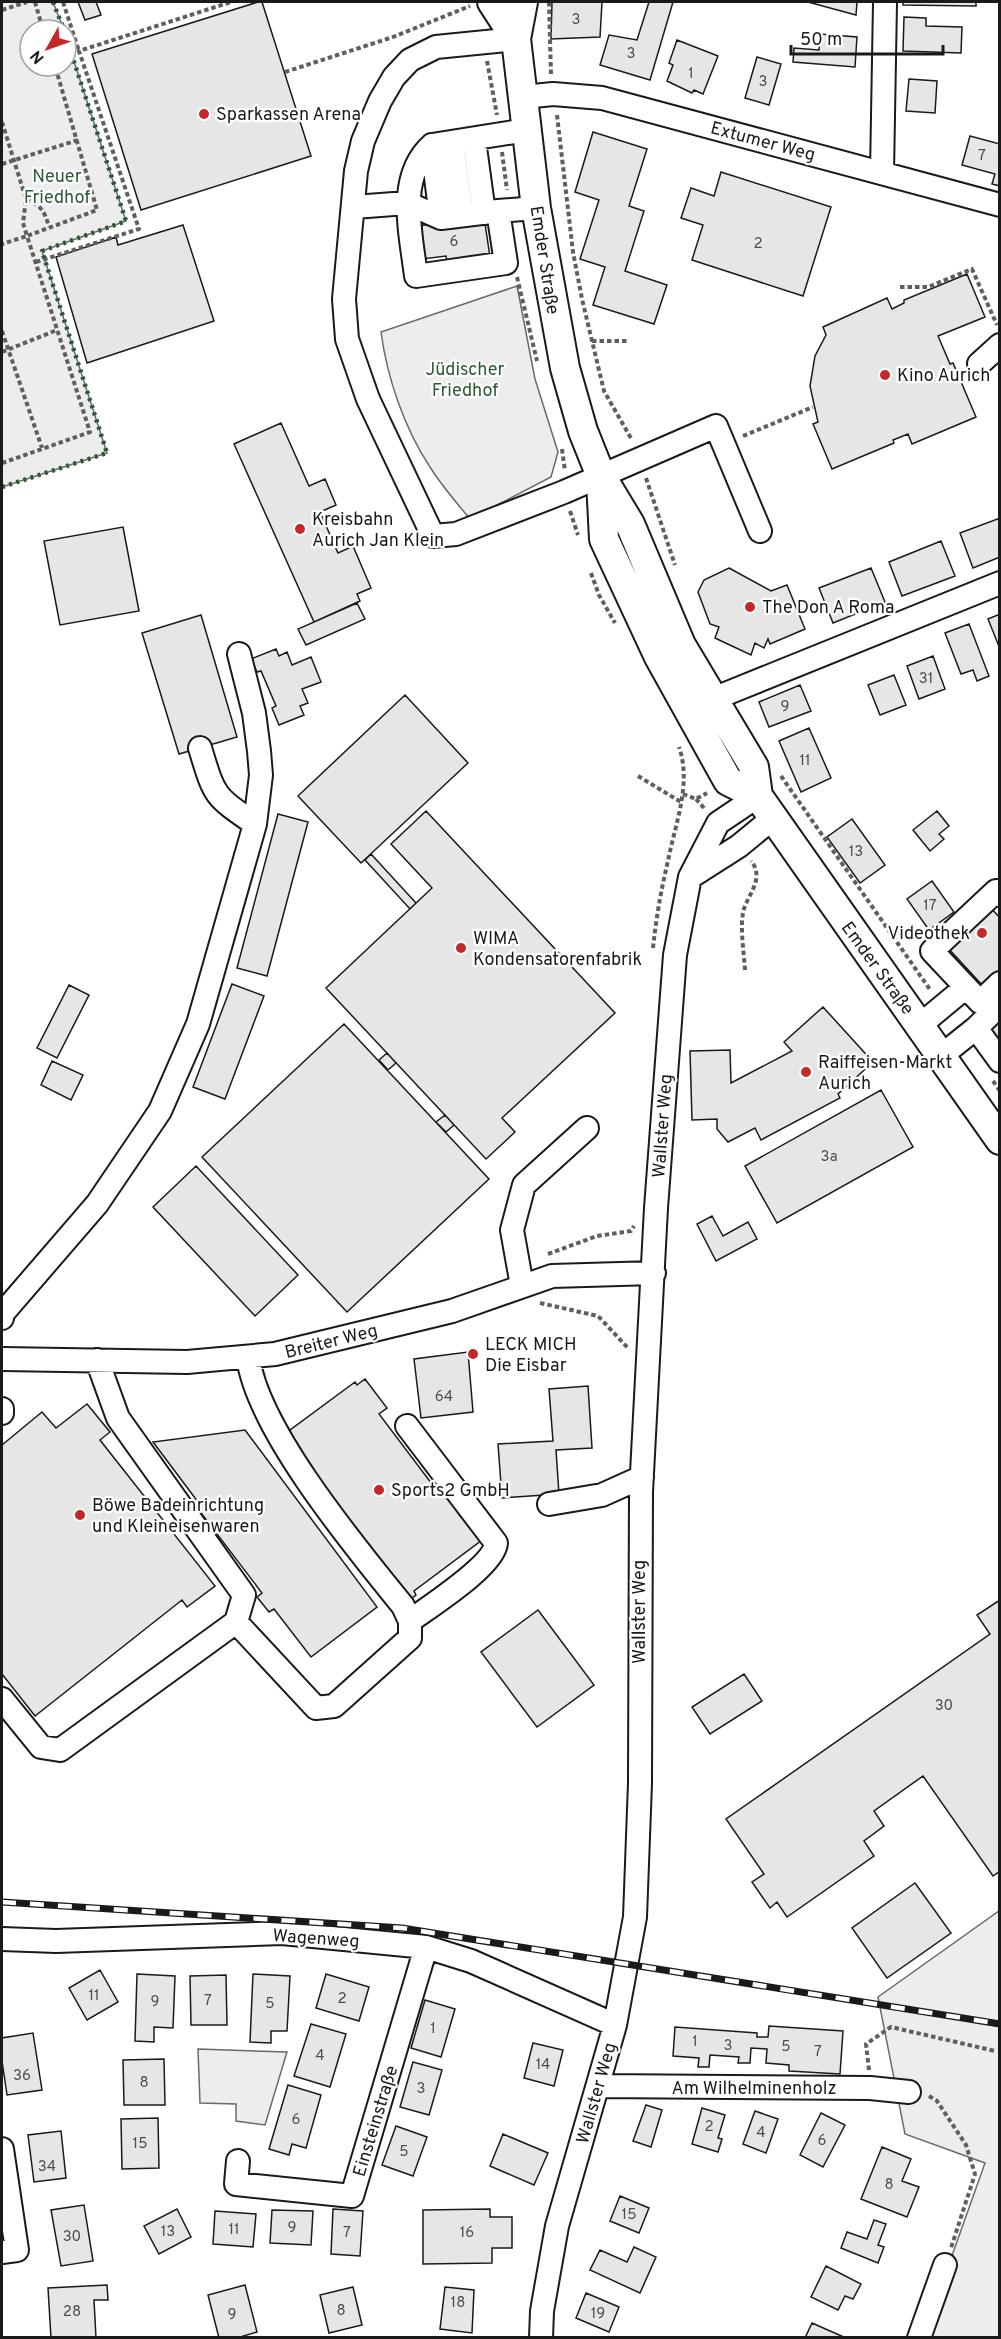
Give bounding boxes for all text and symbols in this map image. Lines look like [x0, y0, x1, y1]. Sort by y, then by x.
house number: 3 [571, 11, 581, 30]
north arrow [18, 18, 78, 78]
scale bar [791, 18, 942, 56]
text: 50 m [800, 29, 842, 52]
house number: 3 [626, 45, 636, 64]
text: N [27, 46, 49, 67]
house number: 1 [688, 65, 694, 84]
house number: 3 [758, 73, 768, 92]
place label: Sparkassen Arena [216, 104, 361, 127]
marker: Sparkassen Arena [197, 107, 211, 121]
street label: Extumer Weg [708, 117, 818, 167]
house number: 7 [978, 147, 986, 166]
park label: Neuer Friedhof [24, 166, 90, 210]
street label: Emder Straße [524, 204, 563, 316]
house number: 6 [450, 233, 459, 252]
house number: 2 [753, 235, 763, 254]
park label: Jüdischer Friedhof [425, 359, 505, 403]
place label: Kino Aurich [897, 365, 990, 388]
marker: Kino Aurich [878, 368, 892, 382]
place label: Kreisbahn Aurich Jan Klein [312, 509, 444, 553]
marker: Kreisbahn Aurich Jan Klein [293, 522, 307, 536]
place label: The Don A Roma [762, 597, 895, 620]
marker: The Don A Roma [743, 600, 757, 614]
house number: 31 [919, 670, 933, 689]
house number: 9 [781, 698, 789, 717]
house number: 11 [799, 752, 811, 771]
house number: 13 [849, 843, 863, 862]
house number: 17 [923, 897, 937, 916]
street label: Emder Straße [835, 918, 918, 1020]
place label: Videothek [888, 923, 970, 946]
marker: Videothek [975, 926, 989, 940]
place label: WIMA Kondensatorenfabrik [473, 928, 642, 972]
marker: WIMA Kondensatorenfabrik [454, 941, 468, 955]
place label: Raiffeisen-Markt Aurich [818, 1052, 952, 1096]
marker: Raiffeisen-Markt Aurich [799, 1065, 813, 1079]
street label: Wallster Weg [648, 1073, 679, 1179]
house number: 3a [820, 1148, 838, 1167]
street label: Breiter Weg [283, 1320, 380, 1365]
place label: LECK MICH Die Eisbar [485, 1334, 576, 1378]
marker: LECK MICH Die Eisbar [466, 1347, 480, 1361]
house number: 64 [435, 1388, 453, 1407]
place label: Sports2 GmbH [391, 1480, 510, 1503]
marker: Sports2 GmbH [372, 1483, 386, 1497]
place label: Böwe Badeinrichtung und Kleineisenwaren [92, 1495, 264, 1539]
marker: Böwe Badeinrichtung und Kleineisenwaren [73, 1508, 87, 1522]
street label: Wallster Weg [629, 1560, 652, 1664]
house number: 30 [935, 1697, 953, 1716]
street label: Wagenweg [272, 1925, 360, 1954]
house number: 11 [88, 1987, 100, 2006]
house number: 2 [337, 1990, 347, 2009]
house number: 7 [204, 1992, 212, 2011]
house number: 9 [151, 1993, 159, 2012]
house number: 5 [265, 1995, 275, 2014]
house number: 1 [430, 2020, 436, 2039]
house number: 1 [692, 2033, 698, 2052]
house number: 3 [723, 2037, 733, 2056]
house number: 5 [781, 2038, 791, 2057]
street label: Wallster Weg [572, 2040, 623, 2147]
house number: 7 [814, 2043, 822, 2062]
house number: 4 [315, 2047, 325, 2066]
house number: 14 [536, 2056, 550, 2075]
street label: Einsteinstraße [349, 2063, 404, 2180]
house number: 36 [13, 2067, 31, 2086]
house number: 8 [139, 2074, 149, 2093]
street label: Am Wilhelminenholz [671, 2078, 837, 2101]
house number: 3 [416, 2080, 426, 2099]
house number: 6 [292, 2111, 301, 2130]
house number: 2 [704, 2118, 714, 2137]
house number: 4 [756, 2124, 766, 2143]
house number: 6 [818, 2132, 827, 2151]
house number: 15 [133, 2135, 147, 2154]
house number: 5 [399, 2143, 409, 2162]
house number: 34 [38, 2158, 56, 2177]
house number: 8 [884, 2176, 894, 2195]
house number: 15 [622, 2206, 636, 2225]
house number: 9 [288, 2219, 296, 2238]
house number: 11 [228, 2221, 240, 2240]
house number: 13 [161, 2223, 175, 2242]
house number: 7 [343, 2224, 351, 2243]
house number: 16 [460, 2224, 474, 2243]
house number: 30 [63, 2228, 81, 2247]
house number: 18 [451, 2294, 465, 2313]
house number: 8 [336, 2302, 346, 2321]
house number: 28 [63, 2303, 81, 2322]
house number: 19 [591, 2305, 605, 2324]
house number: 9 [228, 2306, 236, 2325]

